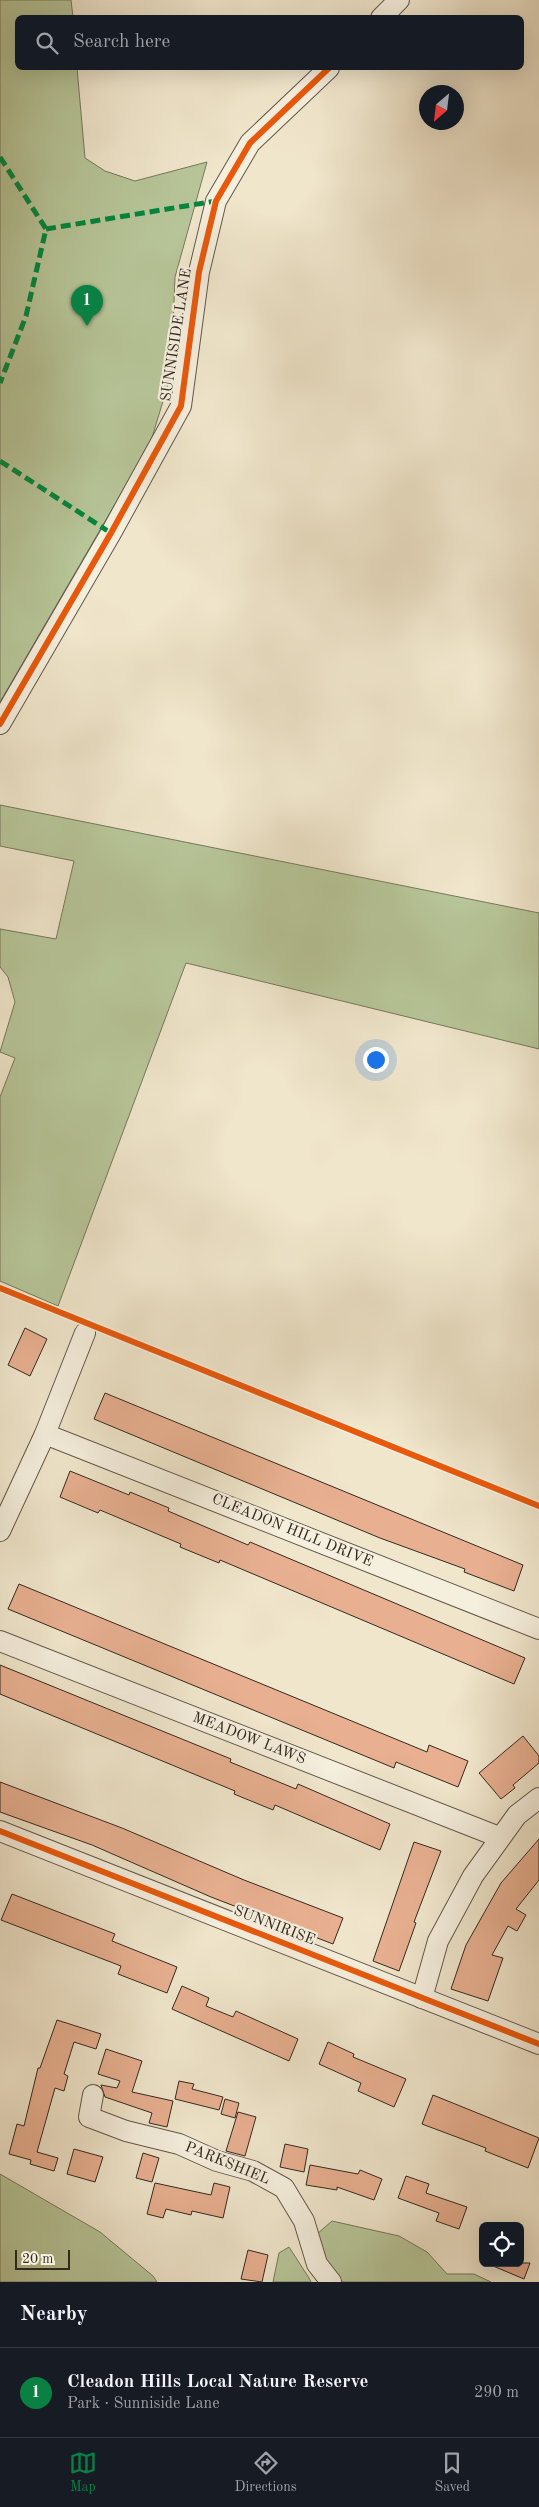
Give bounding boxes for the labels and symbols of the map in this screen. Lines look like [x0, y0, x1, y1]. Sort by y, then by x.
north arrow [419, 85, 464, 130]
street label: SUNNISIDE LANE [159, 267, 195, 403]
pin: 1 [71, 285, 103, 326]
your location [363, 1047, 389, 1073]
street label: CLEADON HILL DRIVE [209, 1492, 375, 1570]
street label: MEADOW LAWS [190, 1710, 308, 1768]
street label: SUNNIRISE [231, 1904, 317, 1948]
street label: PARKSHIEL [182, 2140, 272, 2188]
scale bar [15, 2247, 70, 2270]

